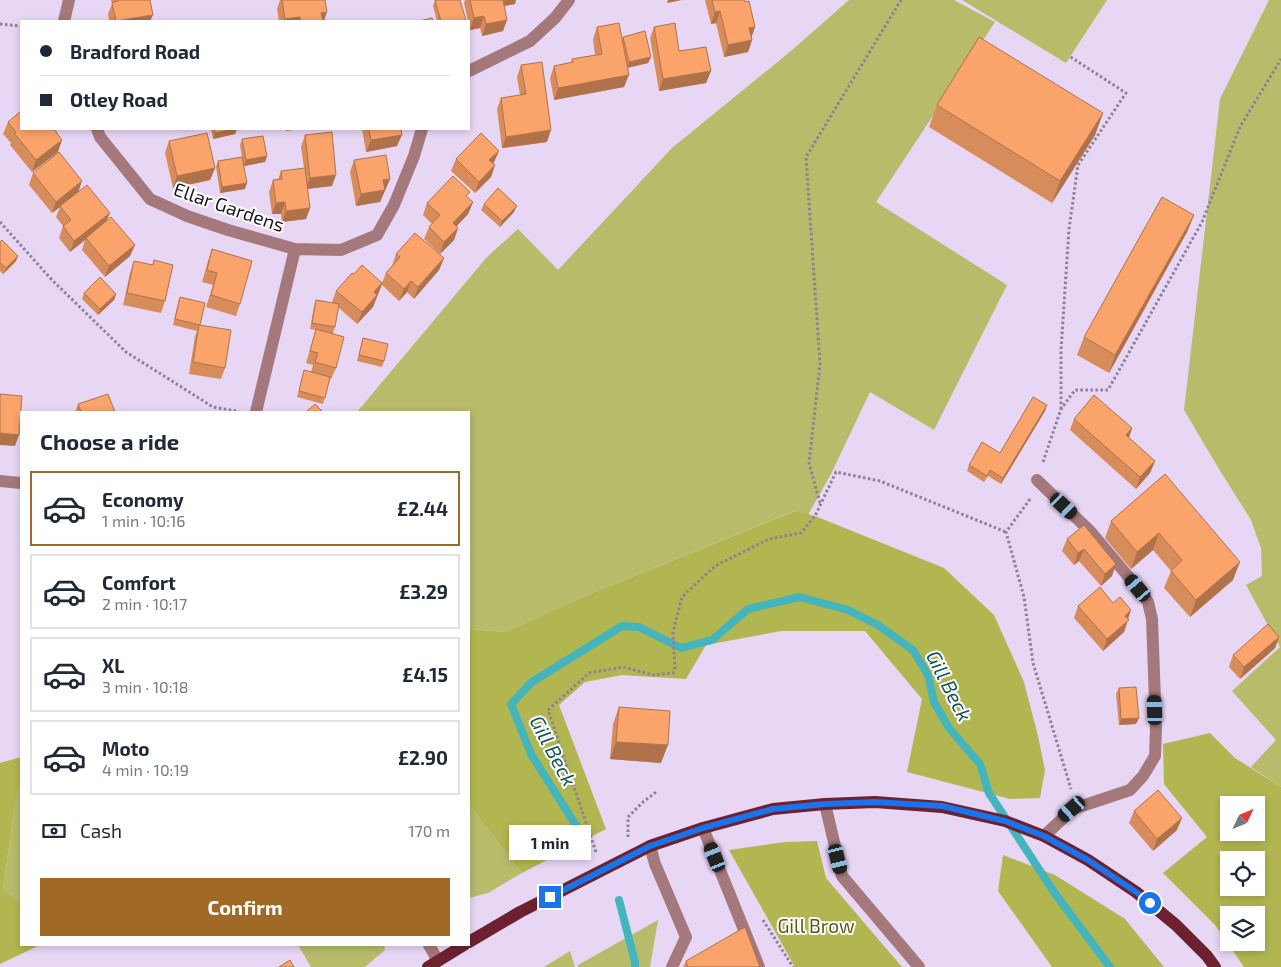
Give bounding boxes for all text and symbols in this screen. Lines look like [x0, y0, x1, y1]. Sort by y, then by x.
text: Bradford Road [70, 40, 200, 63]
text: Otley Road [70, 88, 168, 111]
street label: Ellar Gardens [171, 177, 287, 236]
text: Choose a ride [40, 428, 179, 454]
icon: car [42, 486, 87, 531]
text: Economy [102, 488, 184, 511]
car [1047, 490, 1080, 522]
text: £2.44 [397, 497, 448, 520]
text: 1 min · 10:16 [102, 511, 185, 530]
icon: car [42, 569, 87, 614]
text: Comfort [102, 571, 176, 594]
car [1122, 572, 1153, 604]
text: £3.29 [399, 580, 448, 603]
text: 2 min · 10:17 [102, 594, 187, 613]
water label: Gill Beck [922, 646, 978, 725]
icon: car [42, 652, 87, 697]
text: XL [102, 654, 124, 677]
text: £4.15 [402, 663, 448, 686]
text: 3 min · 10:18 [102, 677, 189, 696]
car [1146, 695, 1163, 725]
water label: Gill Beck [525, 711, 582, 790]
icon: car [42, 735, 87, 780]
text: Moto [102, 737, 150, 760]
text: £2.90 [398, 746, 448, 769]
text: 4 min · 10:19 [102, 760, 189, 779]
car [1055, 793, 1088, 825]
north arrow [1220, 796, 1265, 841]
map controls [1220, 796, 1265, 951]
icon: cash [40, 817, 68, 845]
text: Cash [80, 819, 122, 842]
text: 170 m [408, 821, 450, 840]
callout: 1 min [509, 824, 591, 860]
text: 1 min [531, 833, 569, 852]
car [702, 840, 727, 874]
car [827, 843, 848, 875]
button: locate [1220, 851, 1265, 896]
button: Confirm [40, 878, 450, 936]
route end [539, 886, 561, 908]
route start [1139, 892, 1161, 914]
button: layers [1220, 906, 1265, 951]
park label: Gill Brow [777, 914, 855, 937]

